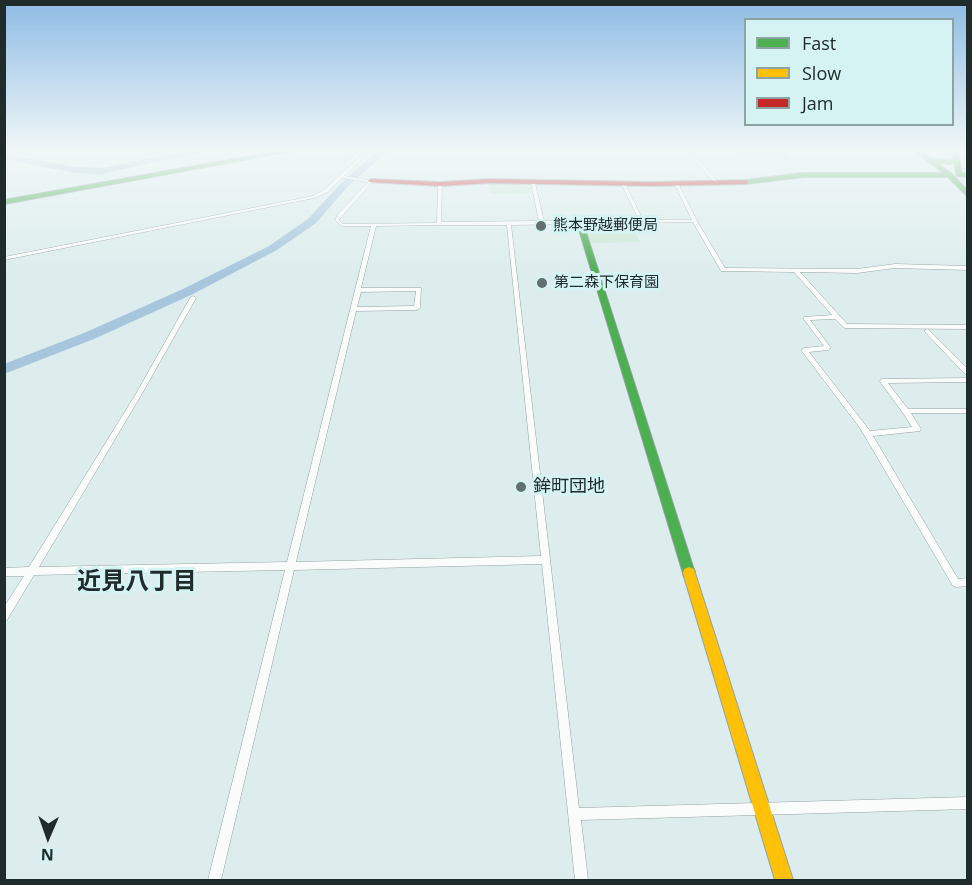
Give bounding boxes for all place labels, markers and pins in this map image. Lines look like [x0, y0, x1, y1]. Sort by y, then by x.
place label: 熊本野越郵便局 [553, 217, 658, 235]
marker: 熊本野越郵便局 [534, 219, 548, 233]
place label: 第二森下保育園 [554, 274, 659, 292]
marker: 第二森下保育園 [535, 276, 549, 290]
place label: 鉾町団地 [533, 476, 605, 498]
marker: 鉾町団地 [514, 480, 528, 494]

